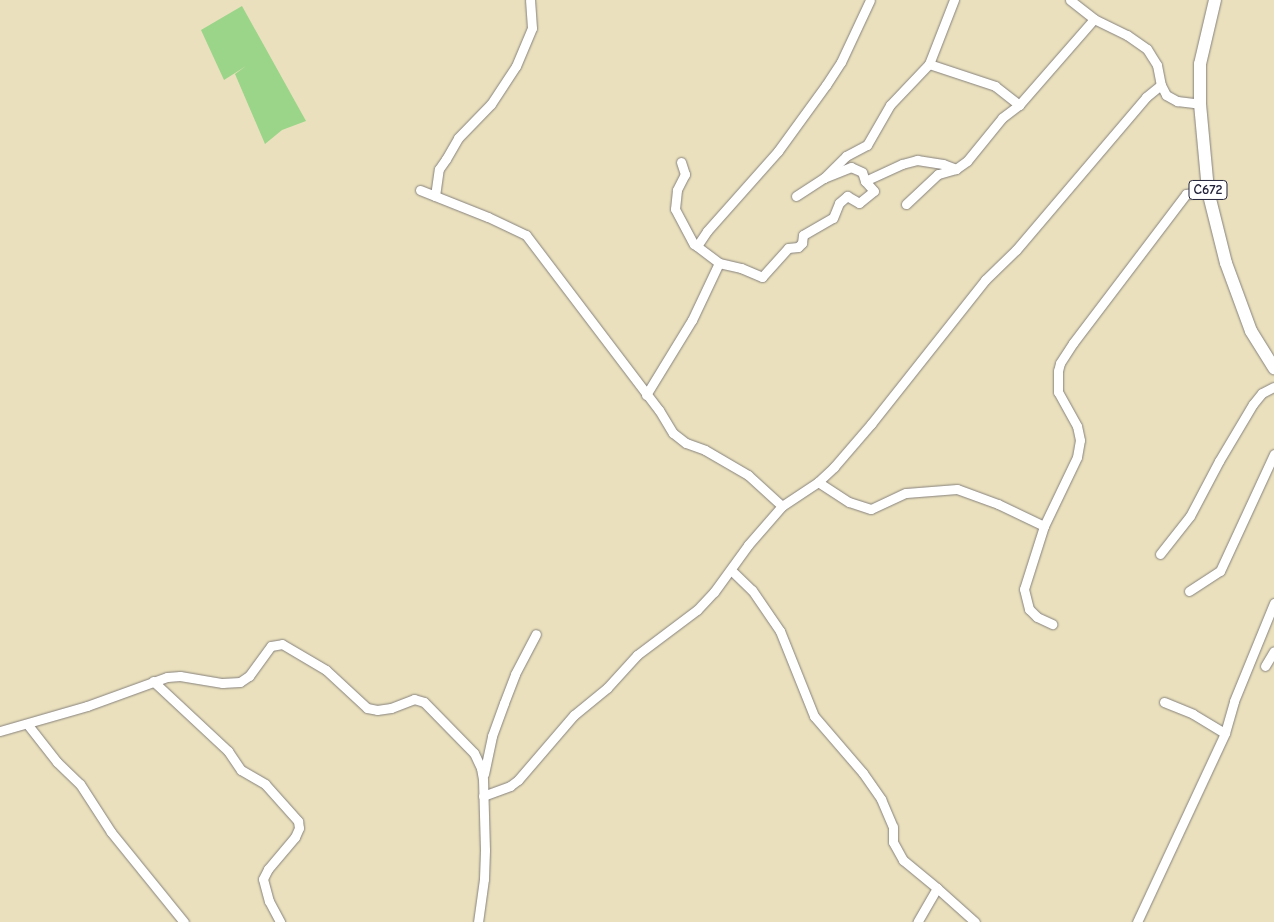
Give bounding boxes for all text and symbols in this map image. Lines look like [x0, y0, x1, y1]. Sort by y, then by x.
road number: C672 [1188, 178, 1228, 202]

